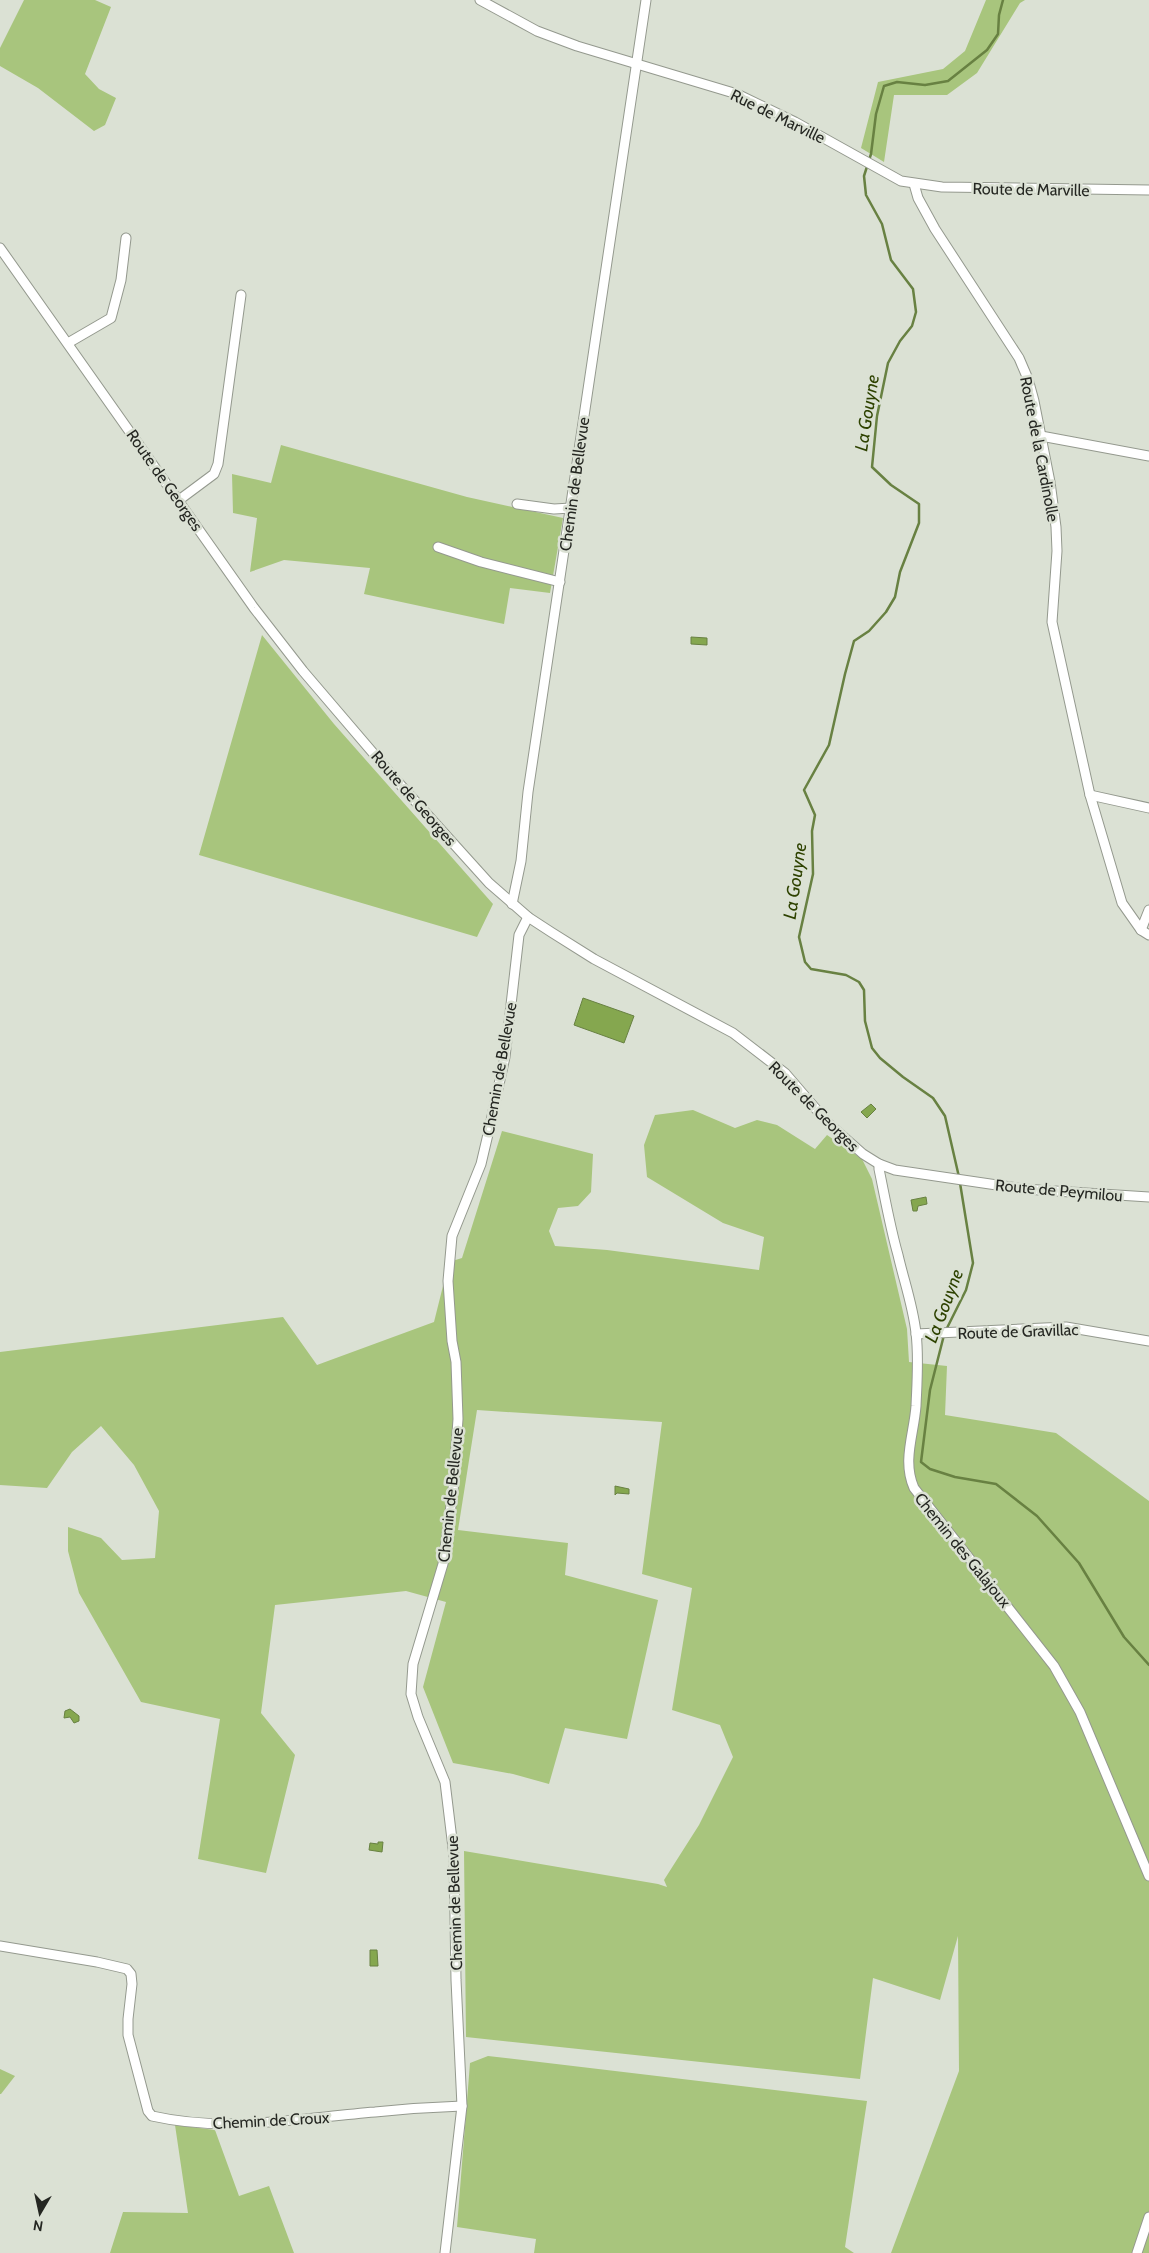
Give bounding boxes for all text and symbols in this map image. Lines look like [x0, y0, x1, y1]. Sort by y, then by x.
street label: Rue de Marville [727, 85, 828, 148]
street label: Route de Marville [972, 179, 1090, 200]
water label: La Gouyne [850, 373, 884, 453]
street label: Route de la Cardinolle [1016, 375, 1063, 523]
street label: Chemin de Bellevue [556, 416, 593, 552]
street label: Route de Georges [122, 426, 207, 535]
street label: Route de Georges [367, 747, 460, 850]
water label: La Gouyne [779, 841, 811, 921]
street label: Chemin de Bellevue [478, 1001, 521, 1137]
street label: Route de Georges [765, 1057, 863, 1156]
street label: Route de Peymilou [994, 1175, 1123, 1206]
water label: La Gouyne [920, 1266, 968, 1346]
street label: Route de Gravillac [957, 1320, 1079, 1343]
street label: Chemin de Bellevue [434, 1427, 467, 1563]
street label: Chemin des Galajoux [911, 1489, 1015, 1612]
street label: Chemin de Bellevue [443, 1835, 466, 1971]
street label: Chemin de Croux [212, 2108, 330, 2133]
north arrow [15, 2188, 65, 2238]
text: N [32, 2216, 44, 2236]

